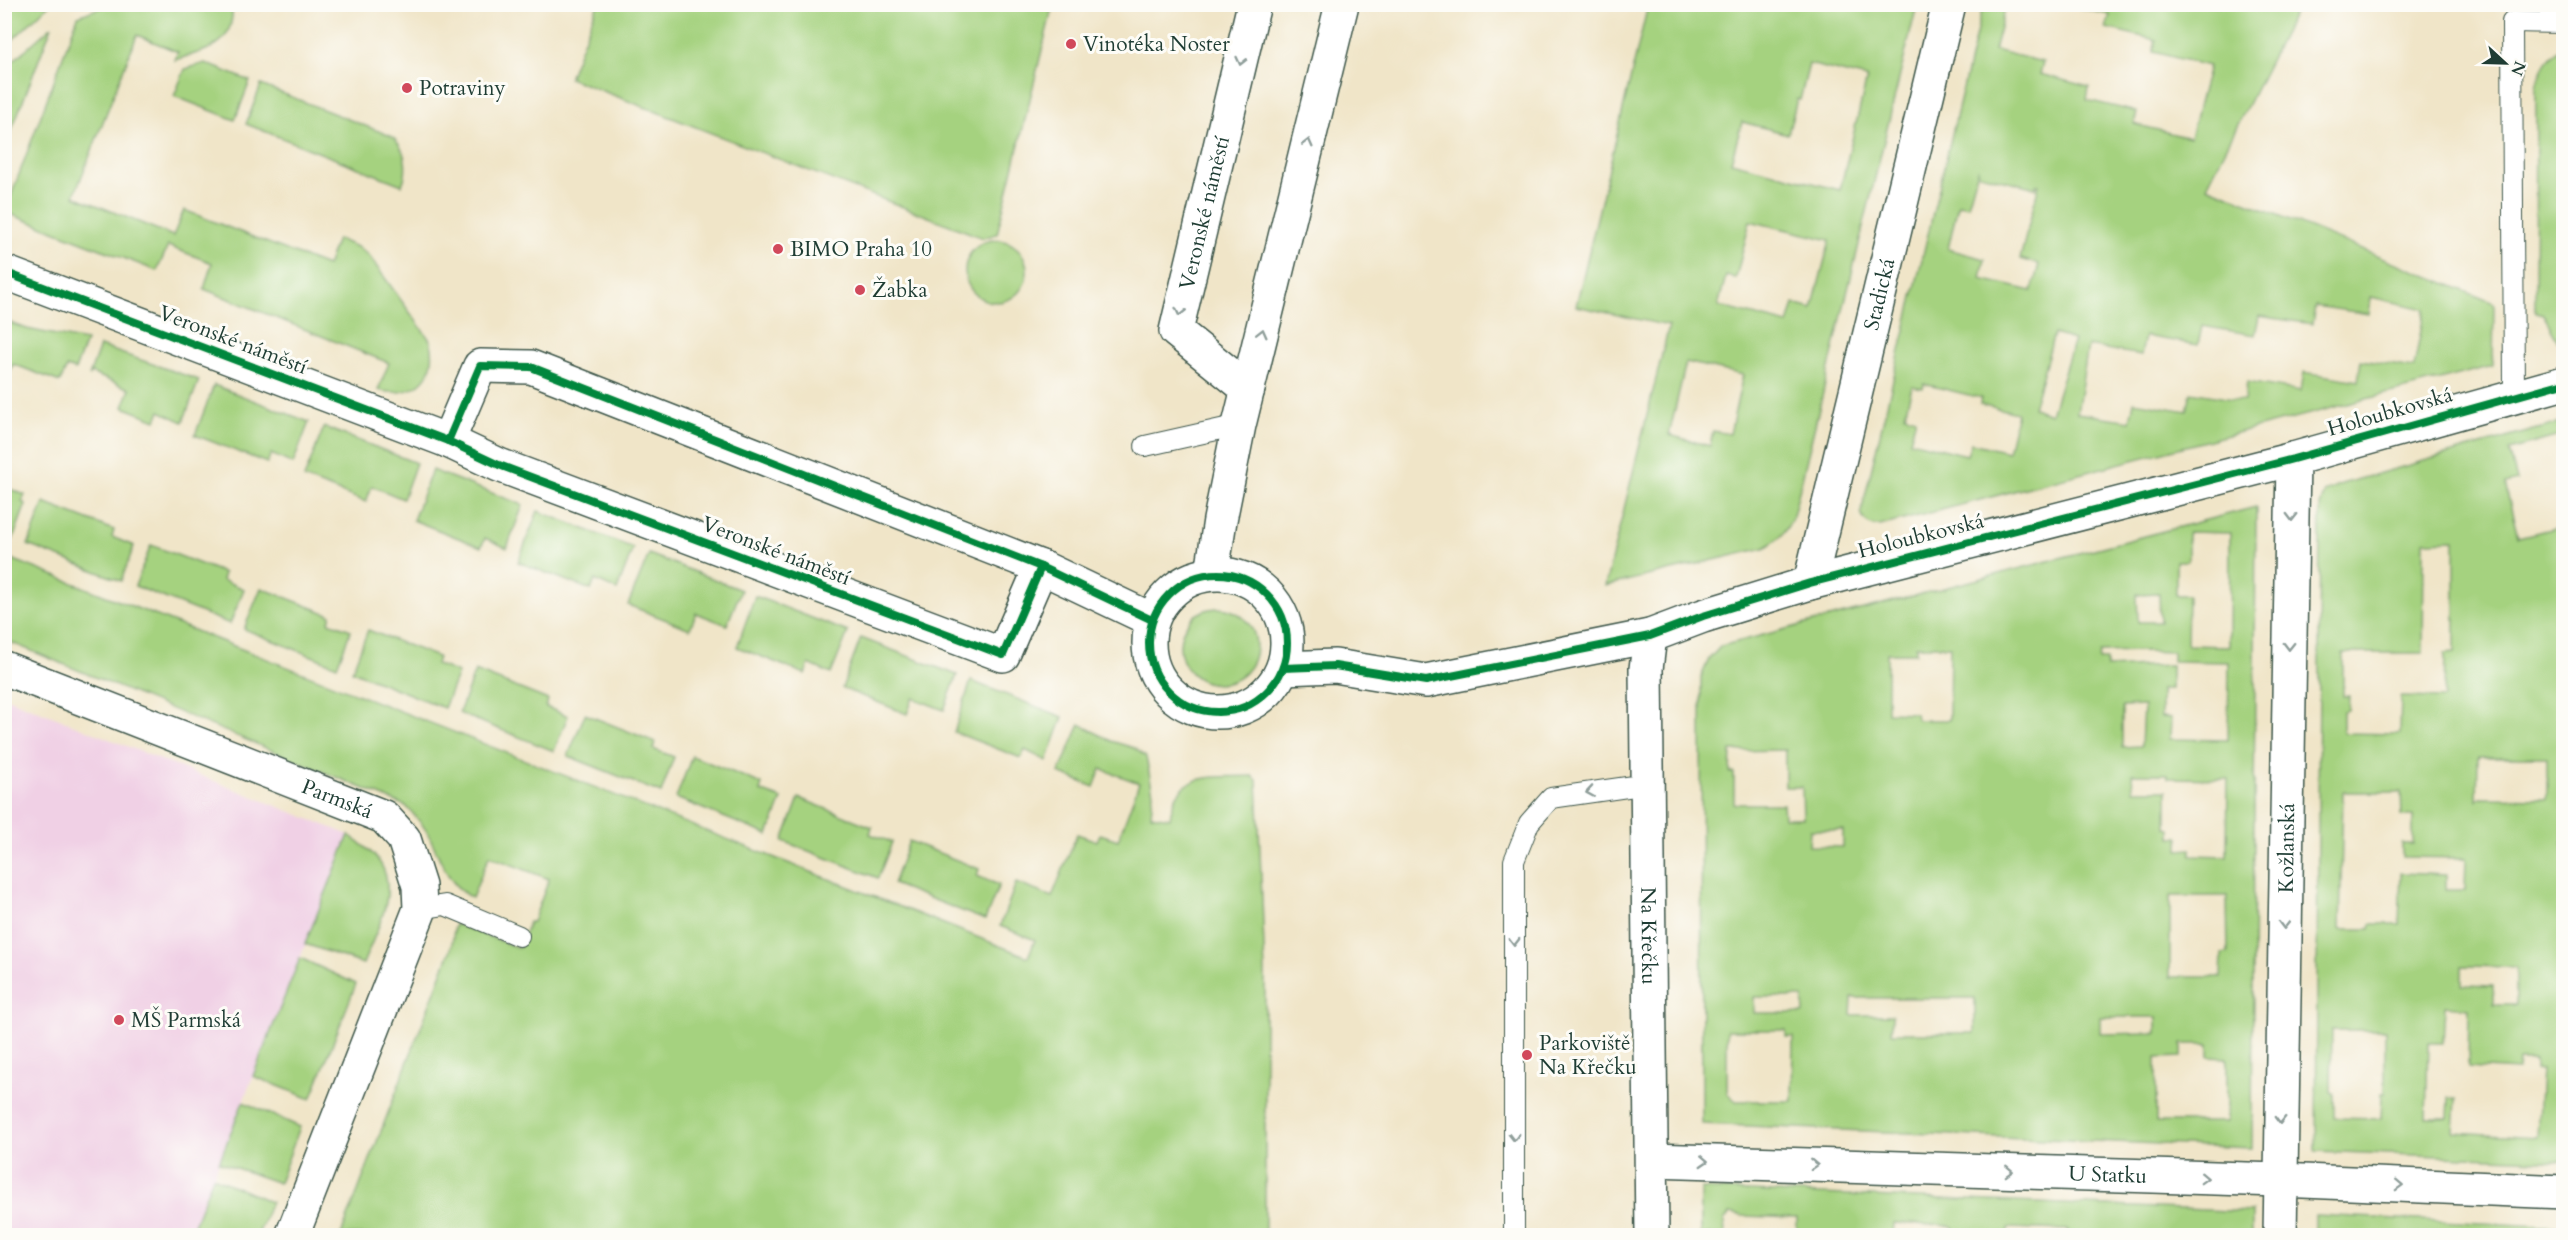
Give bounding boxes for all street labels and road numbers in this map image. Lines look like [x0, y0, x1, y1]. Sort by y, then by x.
street label: Veronské náměstí [1172, 133, 1237, 293]
street label: Stadická [1857, 255, 1902, 333]
street label: Veronské náměstí [154, 298, 312, 382]
street label: Holoubkovská [2324, 380, 2456, 444]
street label: Holoubkovská [1855, 506, 1987, 566]
street label: Veronské náměstí [697, 509, 855, 593]
street label: Parmská [297, 772, 377, 826]
street label: Kožlanská [2271, 803, 2302, 893]
street label: Na Křečku [1634, 887, 1664, 985]
street label: U Statku [2068, 1159, 2147, 1190]

